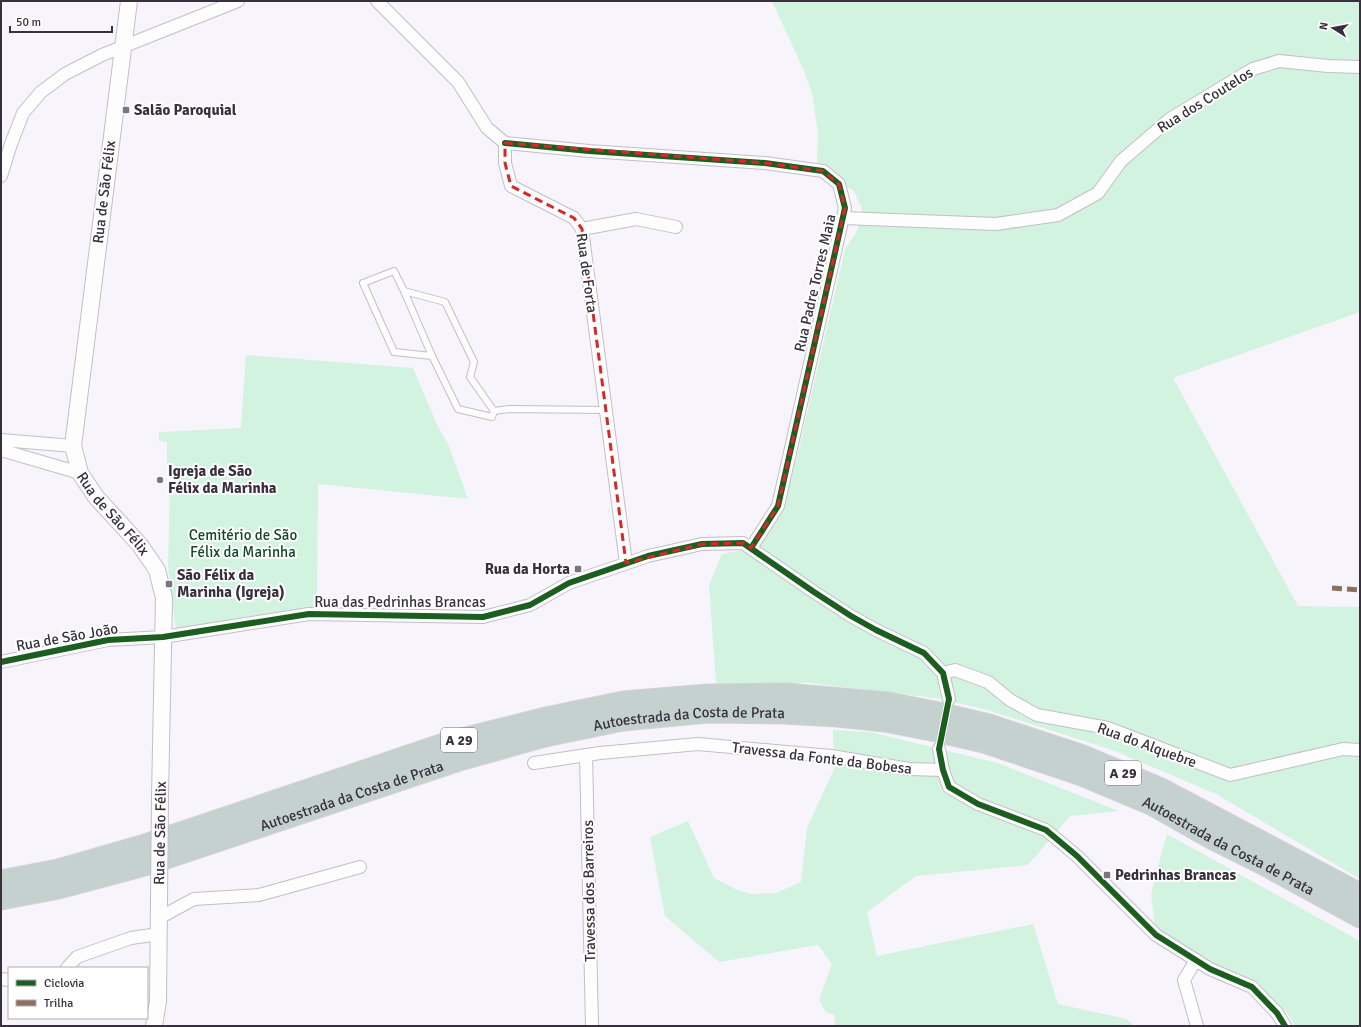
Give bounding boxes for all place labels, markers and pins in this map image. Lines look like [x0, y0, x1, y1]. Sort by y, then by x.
place label: Salão Paroquial [134, 101, 237, 119]
marker: Salão Paroquial [121, 105, 131, 115]
place label: Igreja de São Félix da Marinha [168, 462, 277, 497]
marker: Igreja de São Félix da Marinha [155, 475, 165, 485]
place label: Rua da Horta [485, 560, 570, 578]
marker: Rua da Horta [573, 564, 583, 574]
place label: São Félix da Marinha (Igreja) [177, 566, 285, 601]
marker: São Félix da Marinha (Igreja) [164, 579, 174, 589]
place label: Pedrinhas Brancas [1115, 866, 1236, 884]
marker: Pedrinhas Brancas [1102, 870, 1112, 880]

